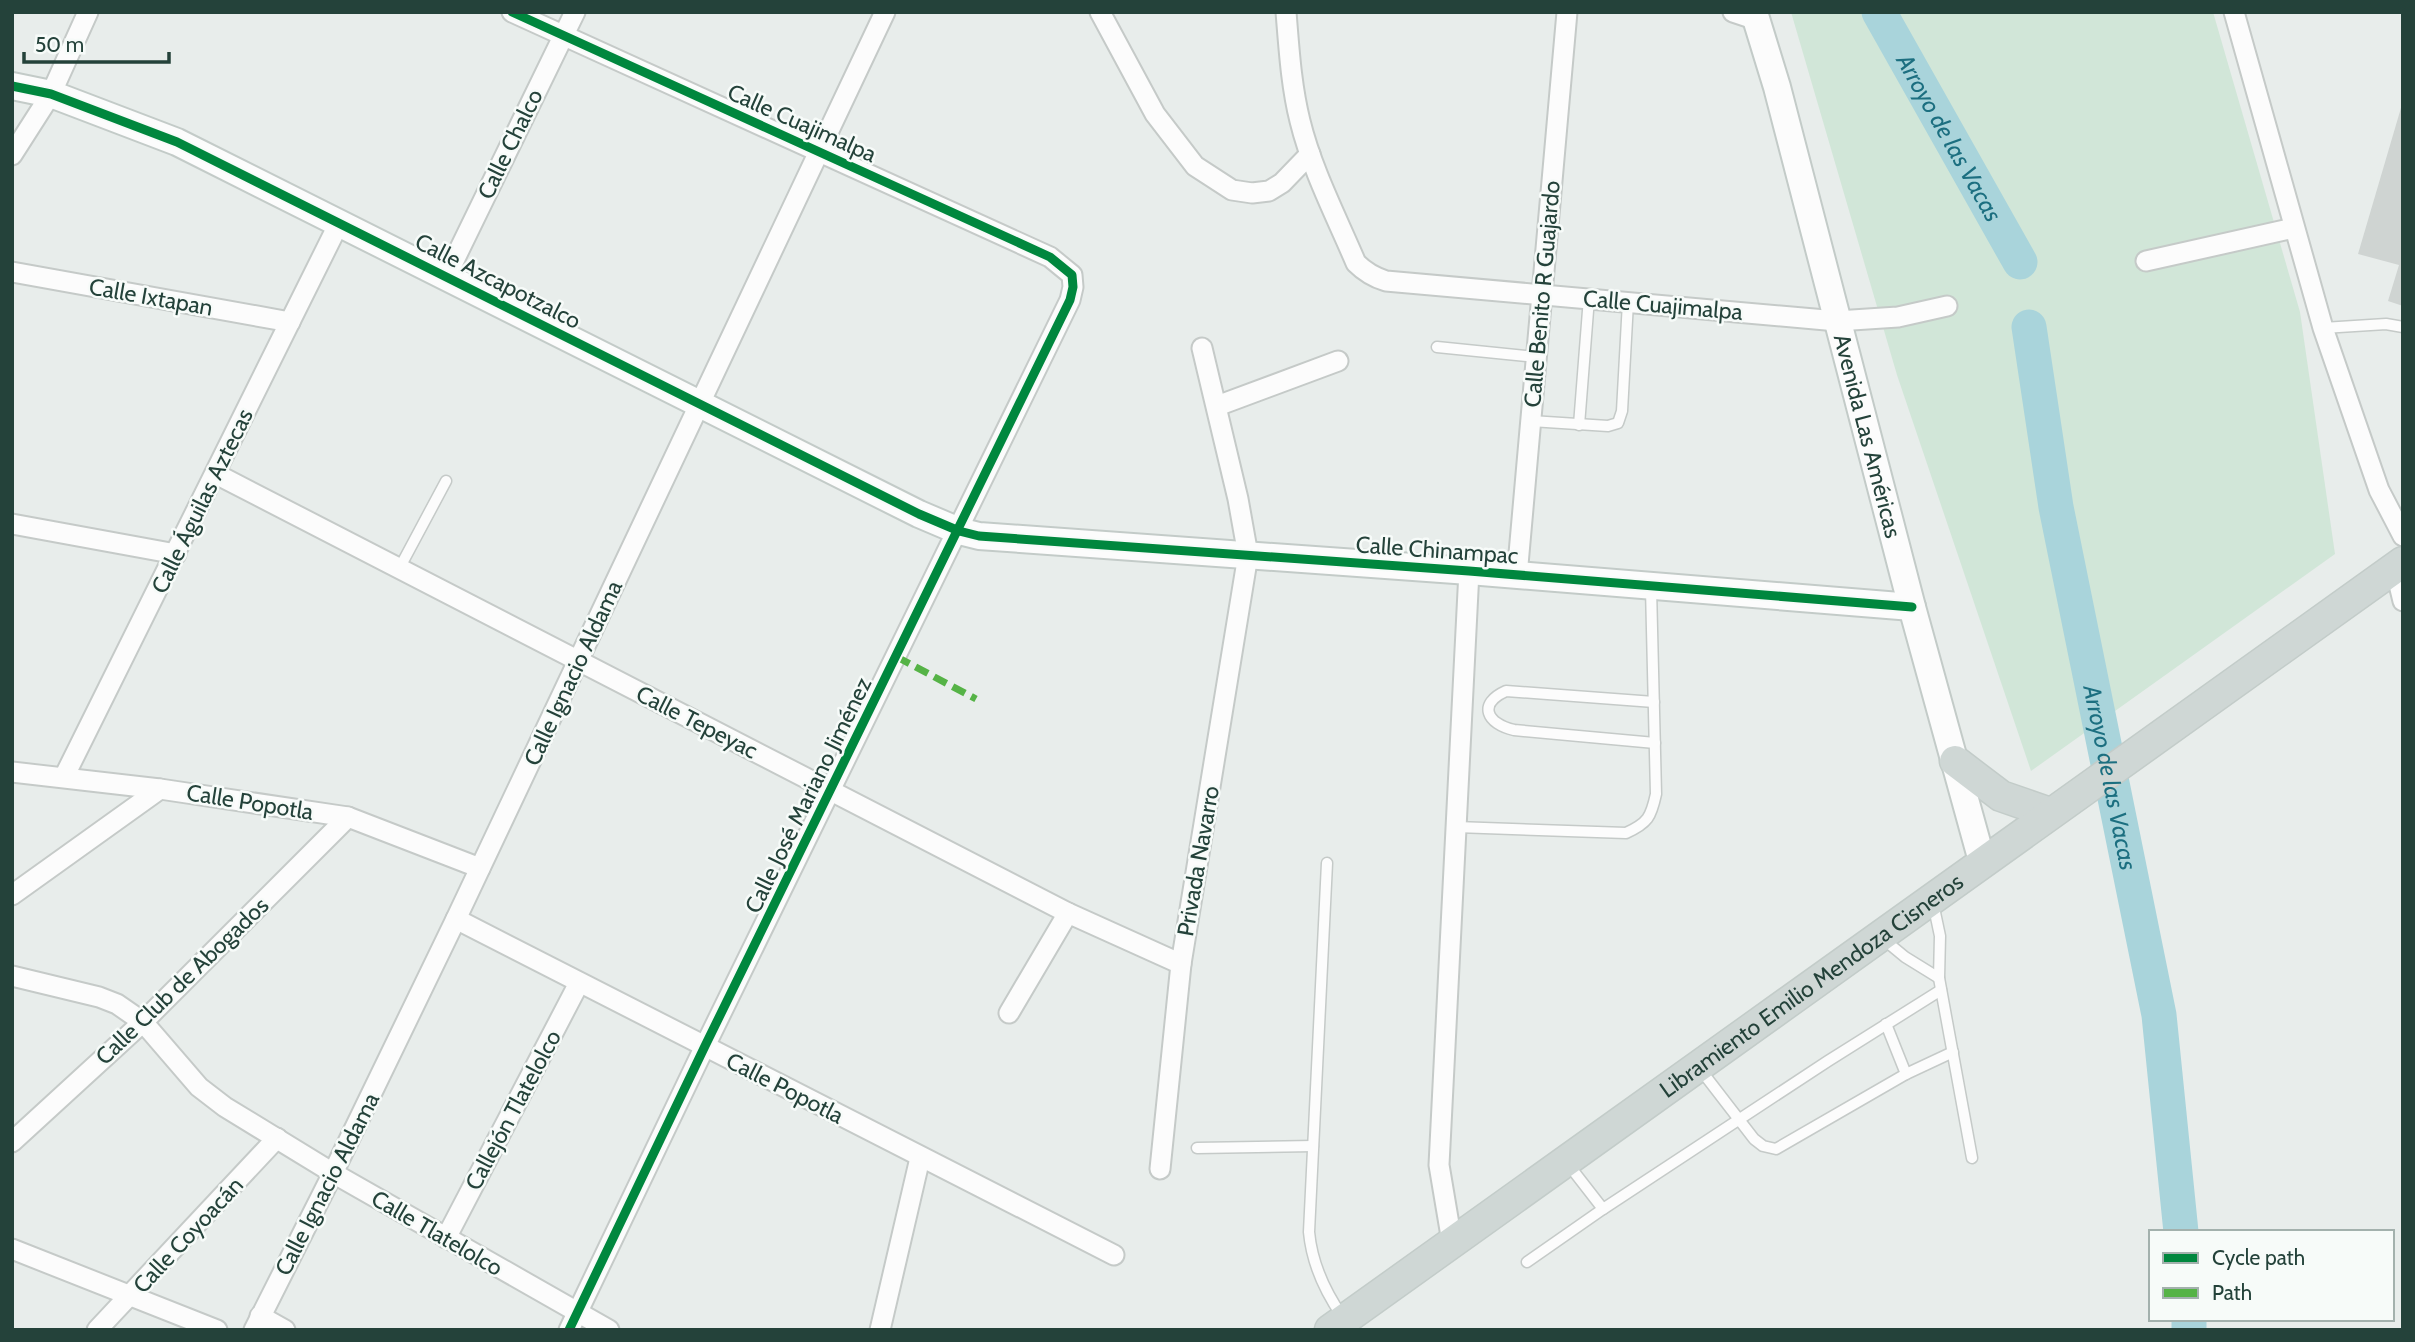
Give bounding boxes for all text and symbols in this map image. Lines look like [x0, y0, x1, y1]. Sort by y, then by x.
scale bar [24, 21, 170, 65]
text: 50 m [35, 32, 84, 57]
water label: Arroyo de las Vacas [1890, 48, 2009, 226]
street label: Calle Cuajimalpa [723, 78, 881, 168]
street label: Calle Chalco [471, 84, 549, 204]
street label: Calle Benito R Guajardo [1518, 180, 1566, 408]
street label: Calle Azcapotzalco [410, 227, 586, 335]
street label: Calle Ixtapan [87, 272, 215, 322]
street label: Calle Cuajimalpa [1582, 284, 1744, 326]
street label: Avenida Las Américas [1828, 331, 1907, 541]
street label: Calle Águilas Aztecas [144, 404, 259, 598]
street label: Calle Chinampac [1355, 530, 1519, 570]
street label: Calle Ignacio Aldama [518, 576, 628, 770]
street label: Calle José Mariano Jiménez [739, 672, 877, 918]
street label: Calle Tepeyac [632, 679, 762, 765]
water label: Arroyo de las Vacas [2078, 681, 2144, 873]
street label: Calle Popotla [185, 778, 315, 826]
street label: Privada Navarro [1171, 784, 1225, 938]
street label: Libramiento Emilio Mendoza Cisneros [1654, 867, 1969, 1104]
street label: Calle Club de Abogados [90, 891, 274, 1071]
street label: Callejón Tlatelolco [459, 1025, 567, 1195]
street label: Calle Popotla [722, 1046, 848, 1130]
street label: Calle Ignacio Aldama [269, 1088, 385, 1280]
street label: Calle Coyoacán [127, 1171, 249, 1299]
street label: Calle Tlatelolco [366, 1184, 508, 1282]
legend [2149, 1230, 2394, 1321]
text: Cycle path [2212, 1245, 2305, 1270]
text: Path [2212, 1280, 2252, 1305]

